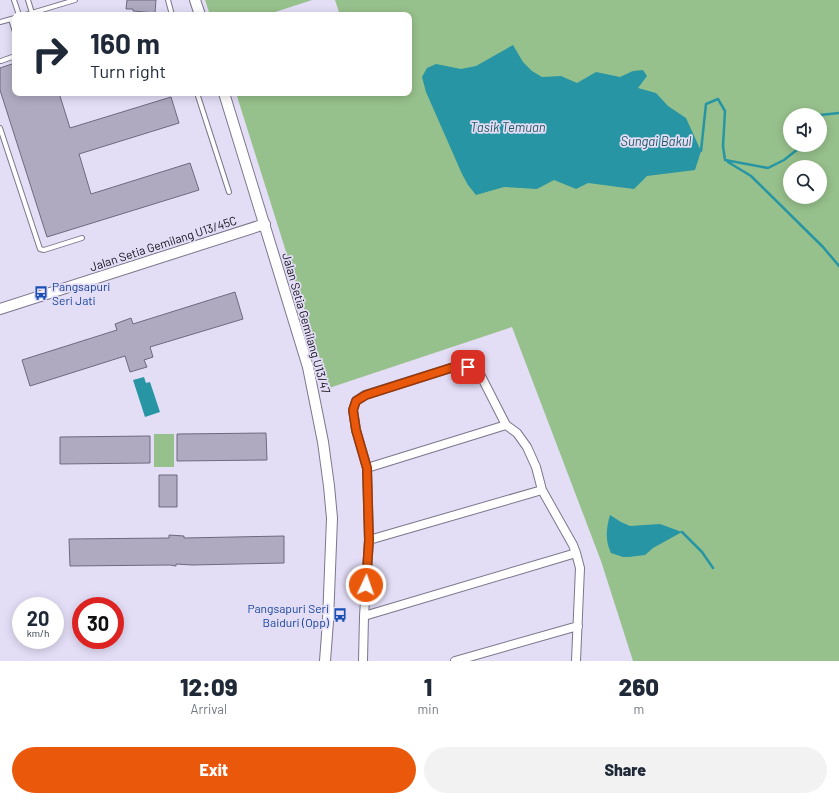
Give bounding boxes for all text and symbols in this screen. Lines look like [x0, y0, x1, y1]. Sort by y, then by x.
text: 160 m [90, 26, 160, 60]
icon: right [24, 28, 76, 80]
text: Turn right [90, 60, 166, 82]
map controls [783, 108, 827, 204]
button: sound [783, 108, 827, 152]
water label: Tasik Temuan [470, 119, 546, 135]
water label: Sungai Bakul [621, 133, 692, 149]
button: search [783, 160, 827, 204]
street label: Jalan Setia Gemilang U13/45C [88, 213, 238, 273]
street label: Jalan Setia Gemilang U13/47 [280, 251, 334, 395]
place label: Pangsapuri Seri Jati [52, 279, 110, 307]
bus stop icon: Pangsapuri Seri Jati [33, 285, 49, 301]
pin [451, 350, 485, 384]
icon: arrive [457, 356, 479, 378]
position arrow [345, 564, 387, 606]
speed limit sign: 30 [72, 597, 124, 649]
place label: Pangsapuri Seri Baiduri (Opp) [247, 601, 330, 629]
text: 20 [27, 606, 49, 630]
bus stop icon: Pangsapuri Seri Baiduri (Opp) [332, 607, 348, 623]
text: km/h [27, 627, 49, 639]
text: 12:09 [180, 672, 238, 701]
text: 1 [424, 672, 432, 701]
text: 260 [619, 672, 659, 701]
text: Arrival [191, 701, 227, 717]
text: min [418, 701, 439, 717]
text: m [633, 701, 644, 717]
button: Exit [12, 747, 416, 793]
button: Share [424, 747, 827, 793]

